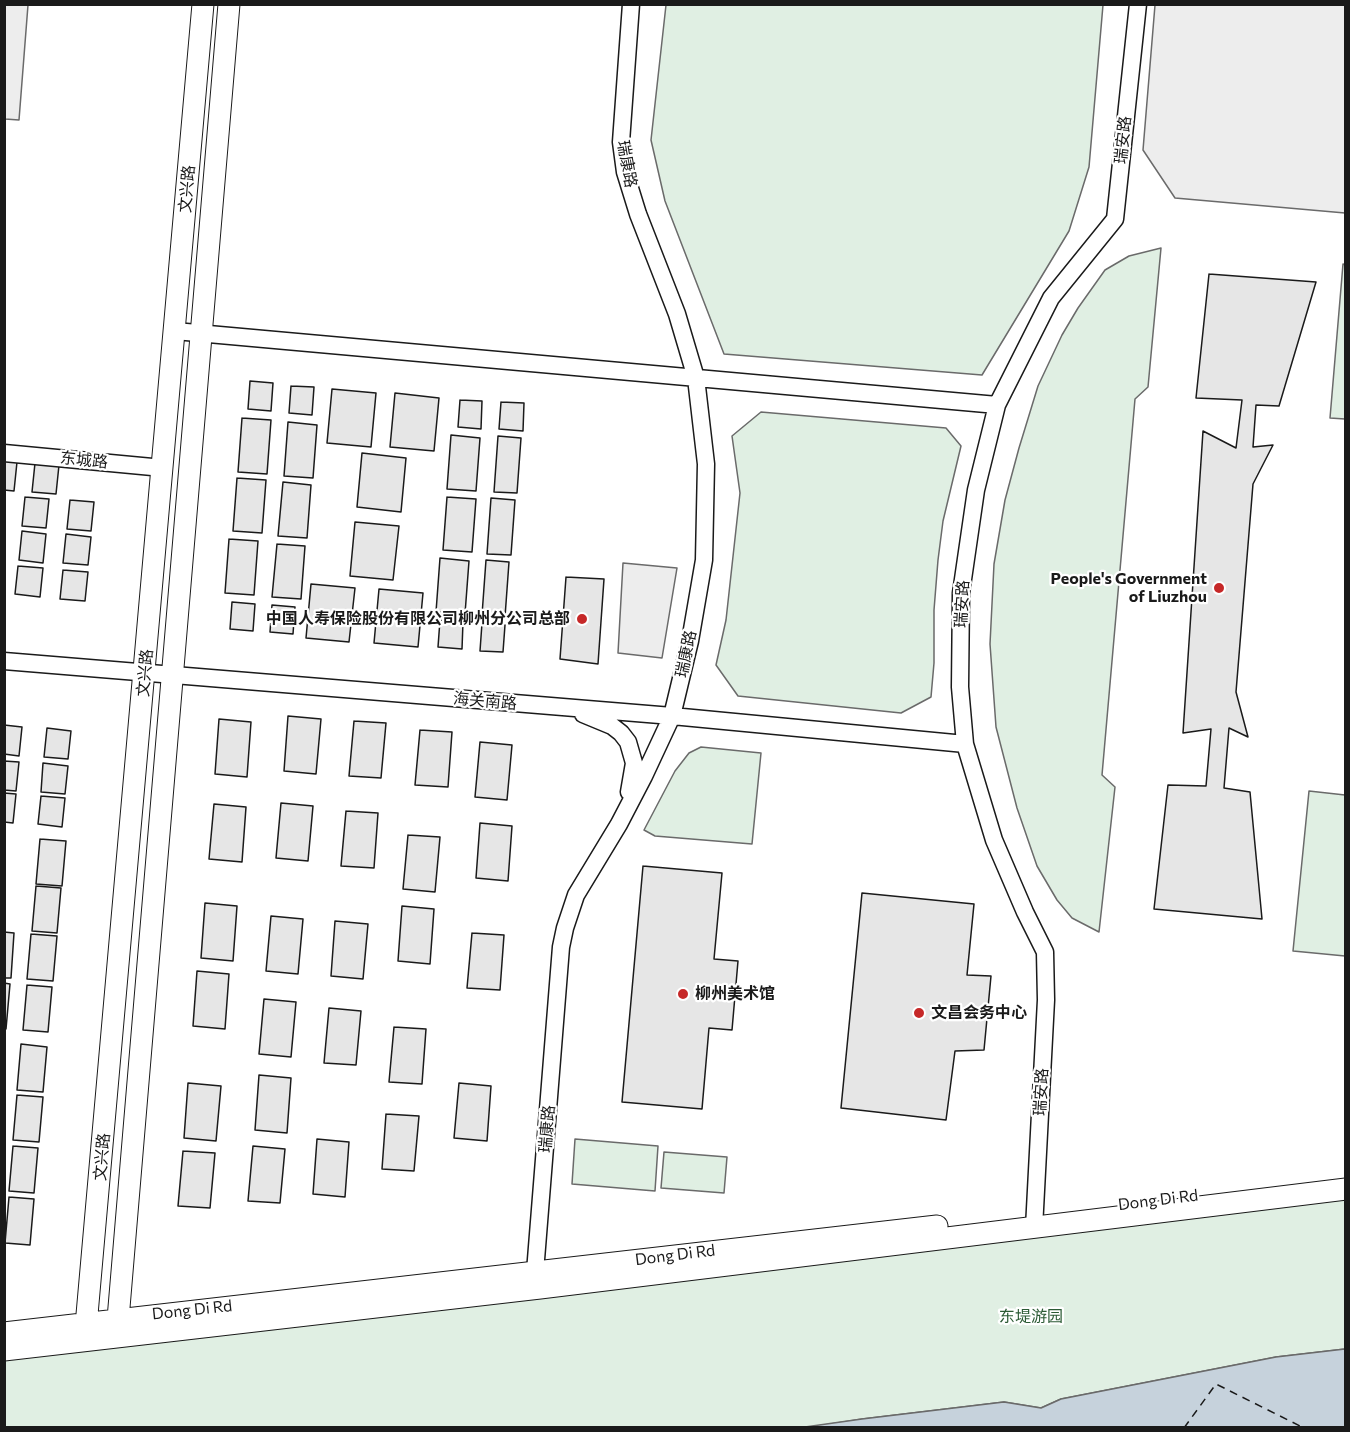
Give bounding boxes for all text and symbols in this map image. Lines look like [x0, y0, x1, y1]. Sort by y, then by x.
street label: 瑞安路 [1111, 115, 1135, 165]
street label: 瑞康路 [613, 139, 641, 189]
street label: 文兴路 [175, 164, 199, 214]
street label: 东城路 [59, 448, 109, 472]
place label: People's Government of Liuzhou [1051, 569, 1207, 607]
street label: 瑞安路 [951, 580, 973, 628]
marker: People's Government of Liuzhou [1212, 581, 1226, 595]
place label: 中国人寿保险股份有限公司柳州分公司总部 [266, 609, 570, 629]
marker: 中国人寿保险股份有限公司柳州分公司总部 [575, 612, 589, 626]
street label: 瑞康路 [672, 629, 700, 679]
street label: 文兴路 [133, 648, 157, 698]
street label: 海关南路 [452, 689, 518, 713]
place label: 柳州美术馆 [695, 984, 775, 1004]
marker: 柳州美术馆 [676, 987, 690, 1001]
place label: 文昌会务中心 [931, 1003, 1027, 1023]
marker: 文昌会务中心 [912, 1006, 926, 1020]
street label: 瑞安路 [1030, 1068, 1052, 1116]
street label: 瑞康路 [535, 1104, 559, 1154]
street label: 文兴路 [90, 1132, 114, 1182]
street label: Dong Di Rd [1117, 1186, 1199, 1214]
street label: Dong Di Rd [634, 1241, 716, 1269]
street label: Dong Di Rd [151, 1296, 233, 1324]
park label: 东堤游园 [999, 1307, 1063, 1327]

